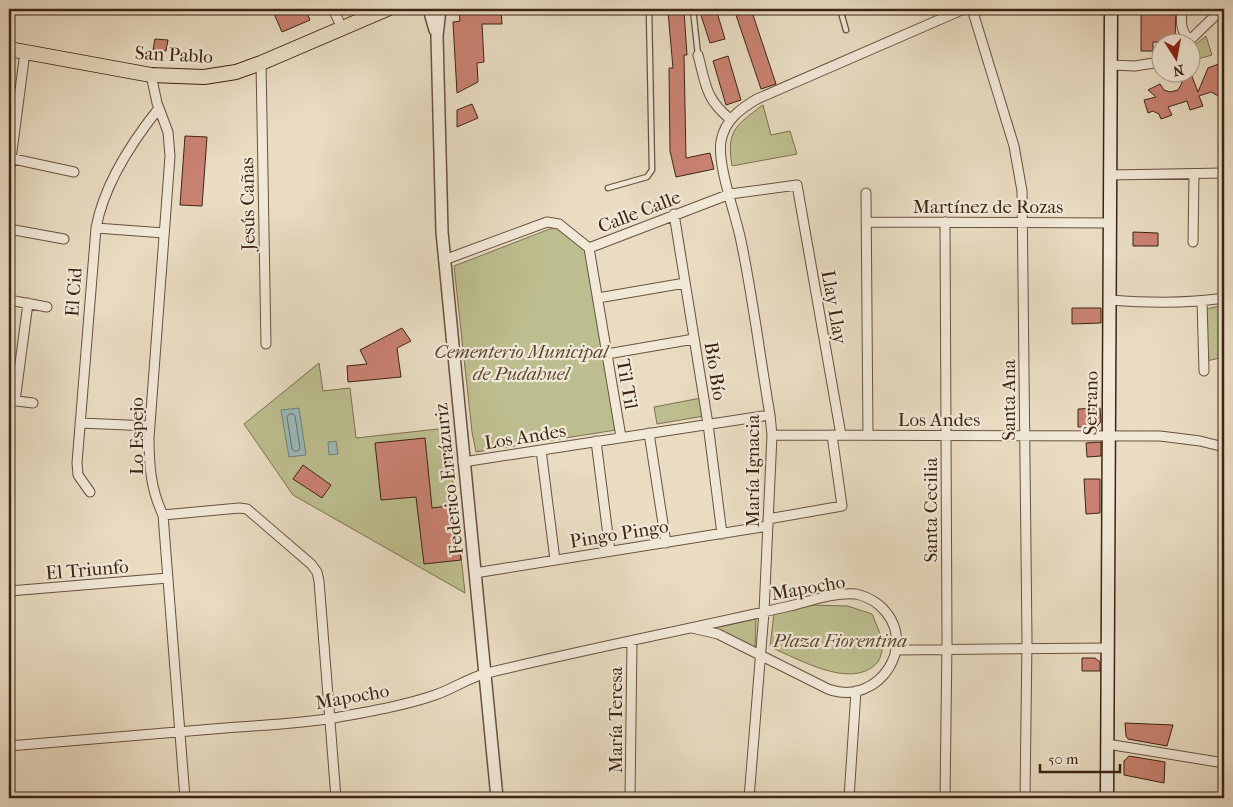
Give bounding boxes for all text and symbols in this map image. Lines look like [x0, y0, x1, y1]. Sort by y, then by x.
north arrow [1150, 32, 1200, 82]
street label: San Pablo [134, 42, 214, 68]
text: N [1171, 61, 1185, 80]
street label: Jesús Cañas [236, 157, 260, 253]
street label: Calle Calle [595, 186, 684, 238]
street label: Martínez de Rozas [913, 196, 1063, 218]
street label: El Cid [61, 266, 87, 317]
street label: Llay Llay [817, 269, 851, 347]
street label: Bío Bío [700, 340, 731, 402]
park label: Cementerio Municipal de Pudahuel [434, 341, 610, 385]
street label: Til Til [612, 357, 642, 411]
street label: Santa Ana [998, 359, 1020, 441]
street label: Serrano [1079, 370, 1103, 436]
street label: Lo Espejo [126, 397, 148, 475]
street label: Federico Errázuriz [430, 402, 468, 556]
street label: Los Andes [898, 409, 980, 431]
street label: María Ignacia [742, 414, 764, 527]
street label: Los Andes [483, 420, 568, 454]
street label: Santa Cecilia [920, 457, 942, 562]
street label: Pingo Pingo [568, 515, 670, 553]
street label: El Triunfo [45, 555, 130, 585]
street label: Mapocho [770, 571, 847, 605]
park label: Plaza Fiorentina [772, 630, 907, 652]
street label: María Teresa [605, 667, 627, 773]
street label: Mapocho [314, 680, 391, 714]
scale bar [1040, 742, 1120, 774]
text: 50 m [1048, 750, 1079, 768]

